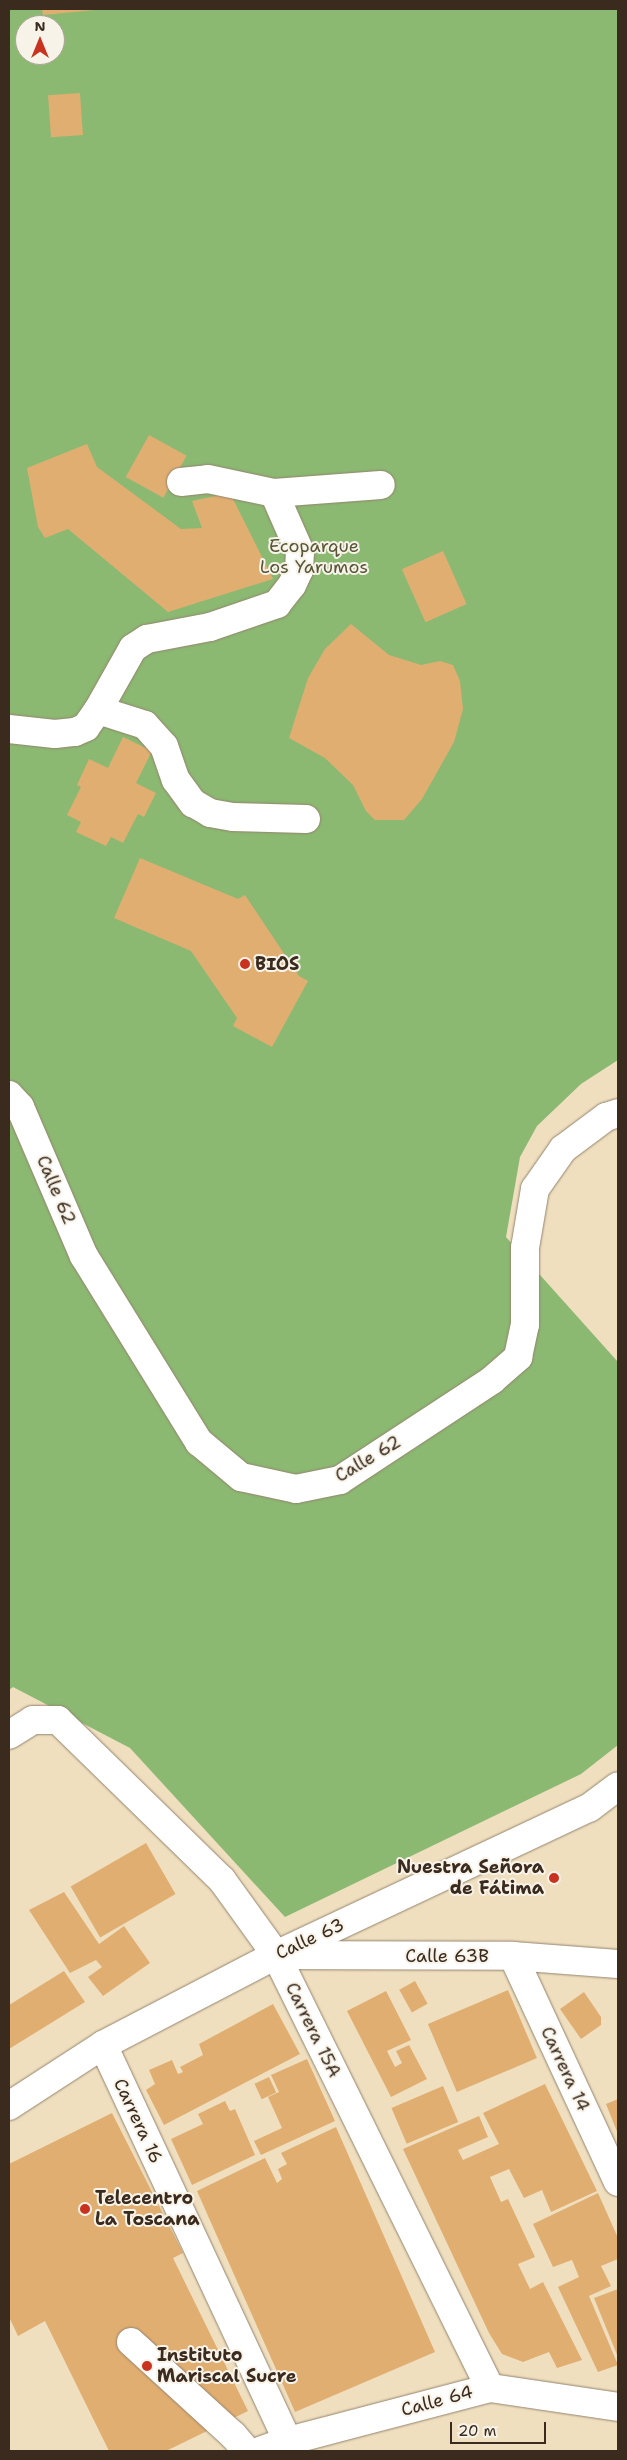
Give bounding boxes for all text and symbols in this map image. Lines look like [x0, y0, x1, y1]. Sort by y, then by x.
north arrow [15, 15, 65, 65]
text: N [34, 17, 46, 35]
park label: Ecoparque Los Yarumos [260, 536, 368, 578]
place label: BIOS [255, 953, 299, 975]
marker: BIOS [239, 958, 251, 970]
street label: Calle 62 [32, 1152, 80, 1228]
street label: Calle 62 [331, 1431, 405, 1487]
place label: Nuestra Señora de Fátima [397, 1857, 544, 1900]
marker: Nuestra Señora de Fátima [548, 1872, 560, 1884]
street label: Calle 63 [272, 1914, 348, 1964]
street label: Calle 63B [405, 1945, 489, 1967]
street label: Carrera 15A [281, 1979, 345, 2081]
street label: Carrera 14 [536, 2023, 594, 2115]
street label: Carrera 16 [109, 2075, 167, 2167]
place label: Telecentro La Toscana [95, 2188, 200, 2230]
marker: Telecentro La Toscana [79, 2203, 91, 2215]
place label: Instituto Mariscal Sucre [157, 2345, 296, 2388]
marker: Instituto Mariscal Sucre [141, 2360, 153, 2372]
street label: Calle 64 [399, 2381, 475, 2421]
scale bar [452, 2412, 548, 2444]
text: 20 m [458, 2421, 497, 2441]

